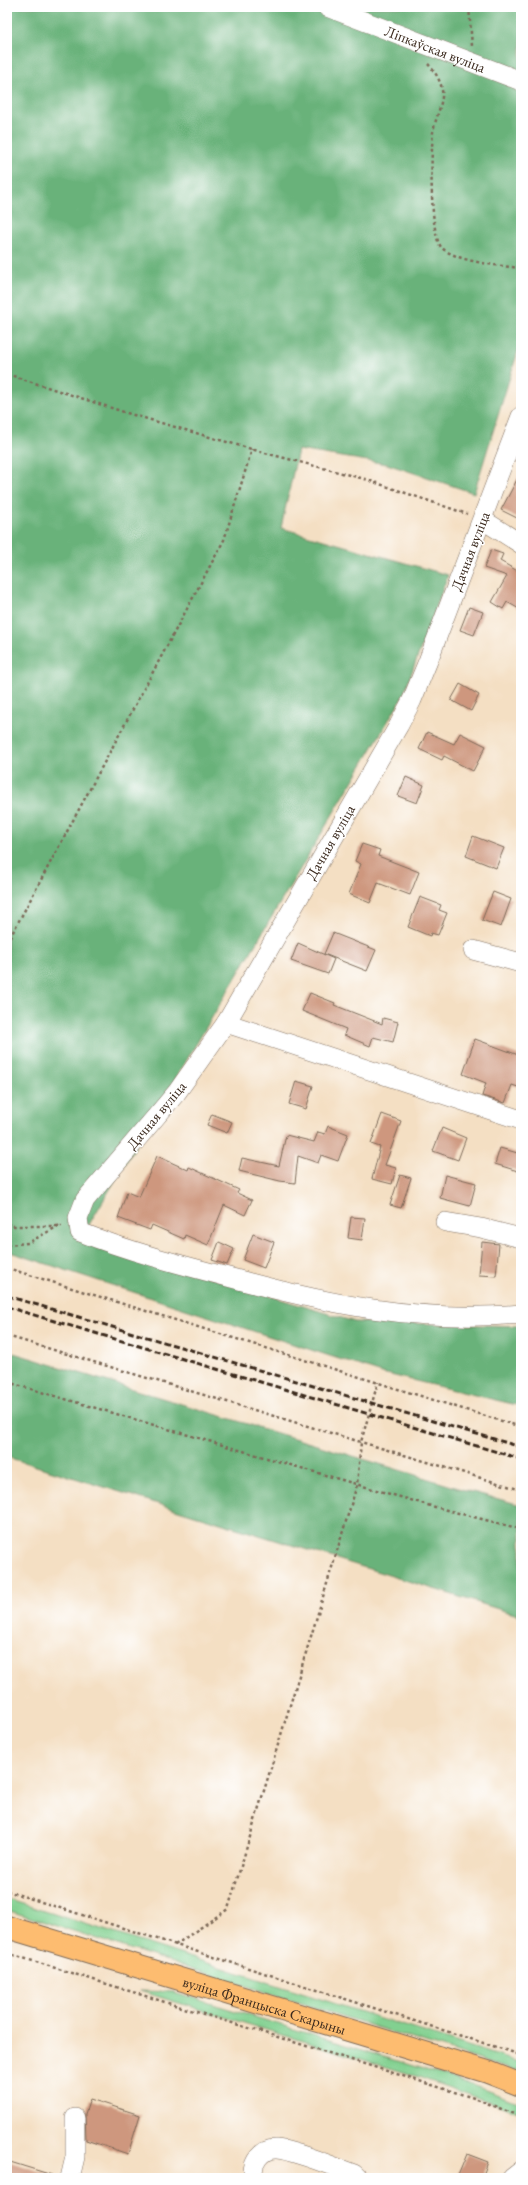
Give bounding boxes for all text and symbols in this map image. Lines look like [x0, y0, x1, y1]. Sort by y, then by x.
street label: Ліпкаўская вуліца [382, 20, 489, 76]
street label: Дачная вуліца [446, 509, 494, 593]
street label: Дачная вуліца [301, 801, 359, 883]
street label: Дачная вуліца [122, 1077, 190, 1153]
street label: вуліца Францыска Скарыны [181, 1971, 348, 2038]

